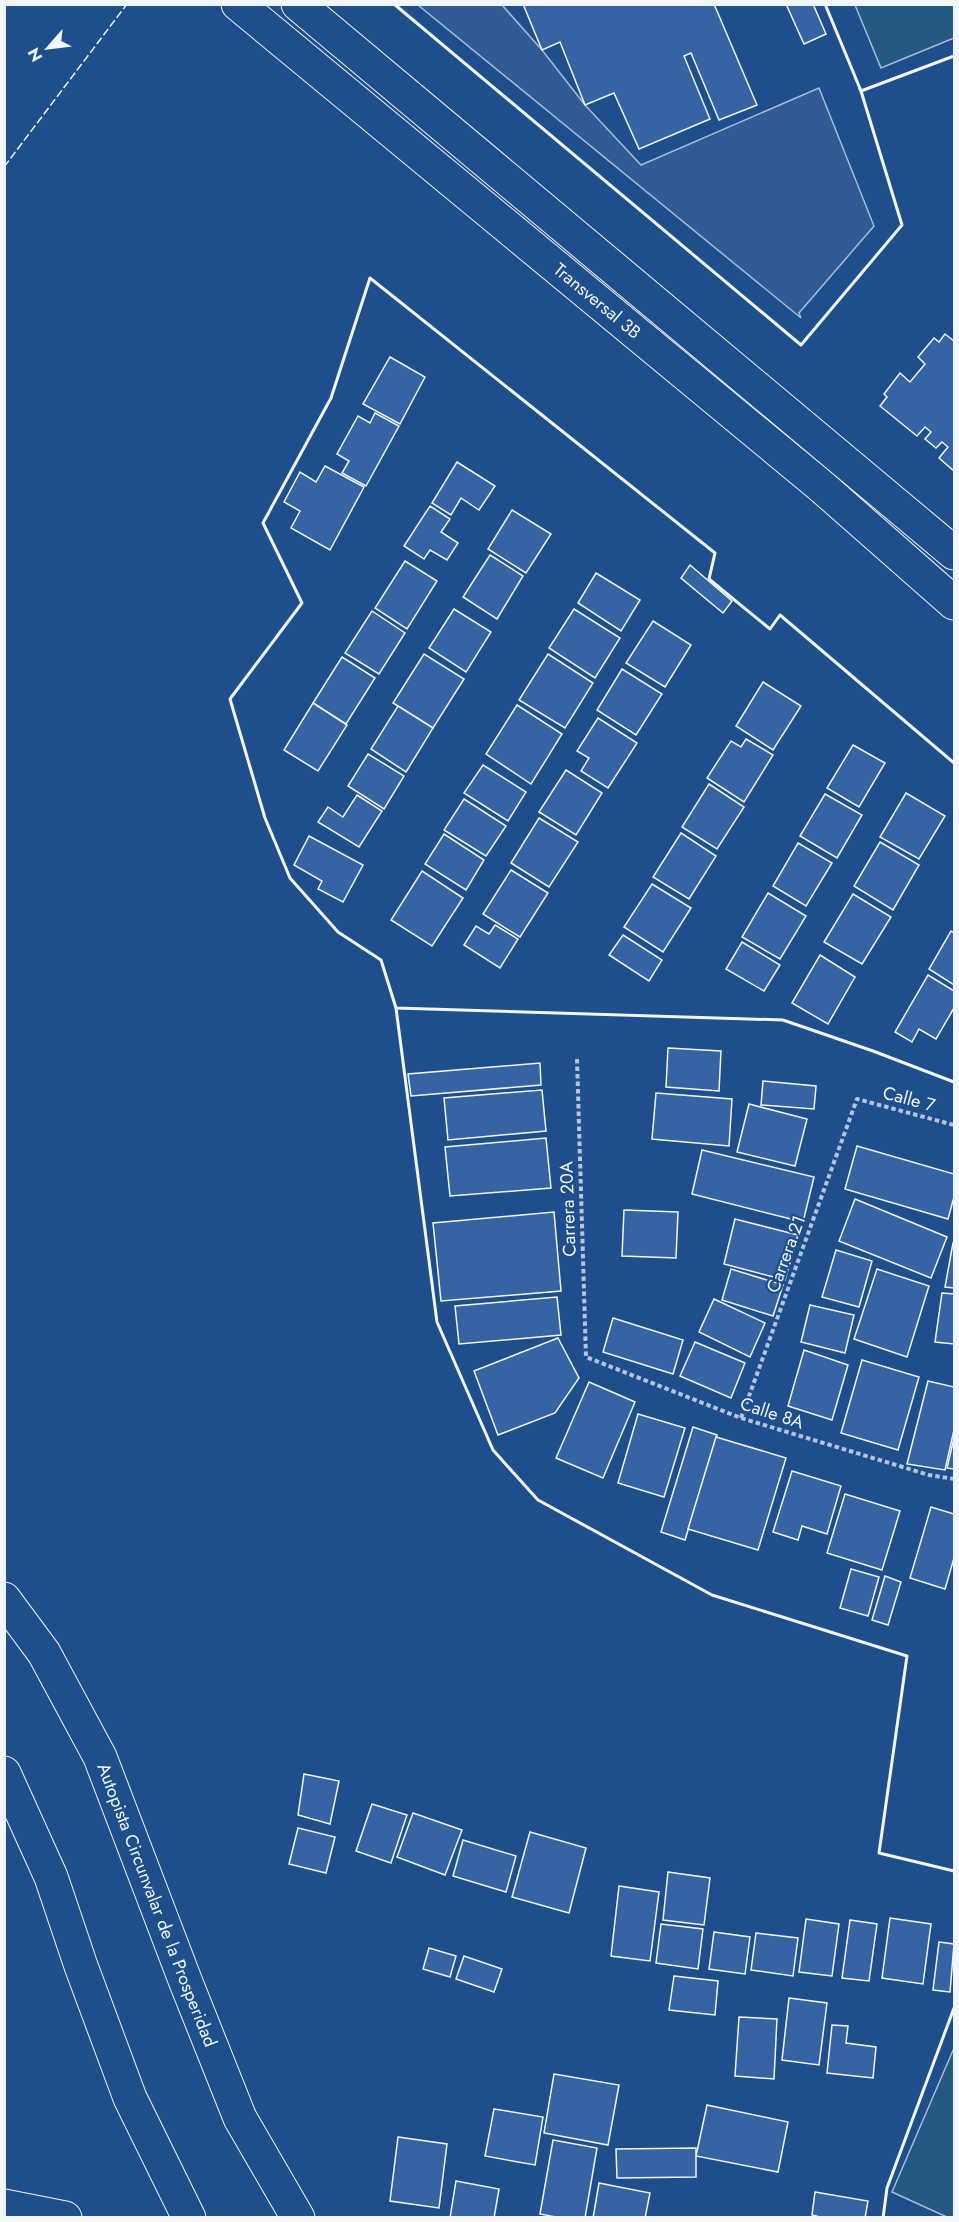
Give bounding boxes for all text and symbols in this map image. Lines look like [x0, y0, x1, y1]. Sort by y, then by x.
north arrow [18, 18, 78, 78]
text: N [22, 44, 48, 66]
street label: Transversal 3B [548, 257, 647, 345]
street label: Calle 7 [880, 1080, 939, 1119]
street label: Carrera 20A [553, 1161, 583, 1257]
street label: Carrera 21 [760, 1212, 812, 1296]
street label: Calle 8A [737, 1391, 807, 1435]
street label: Autopista Circunvalar de la Prosperidad [91, 1759, 223, 2051]

